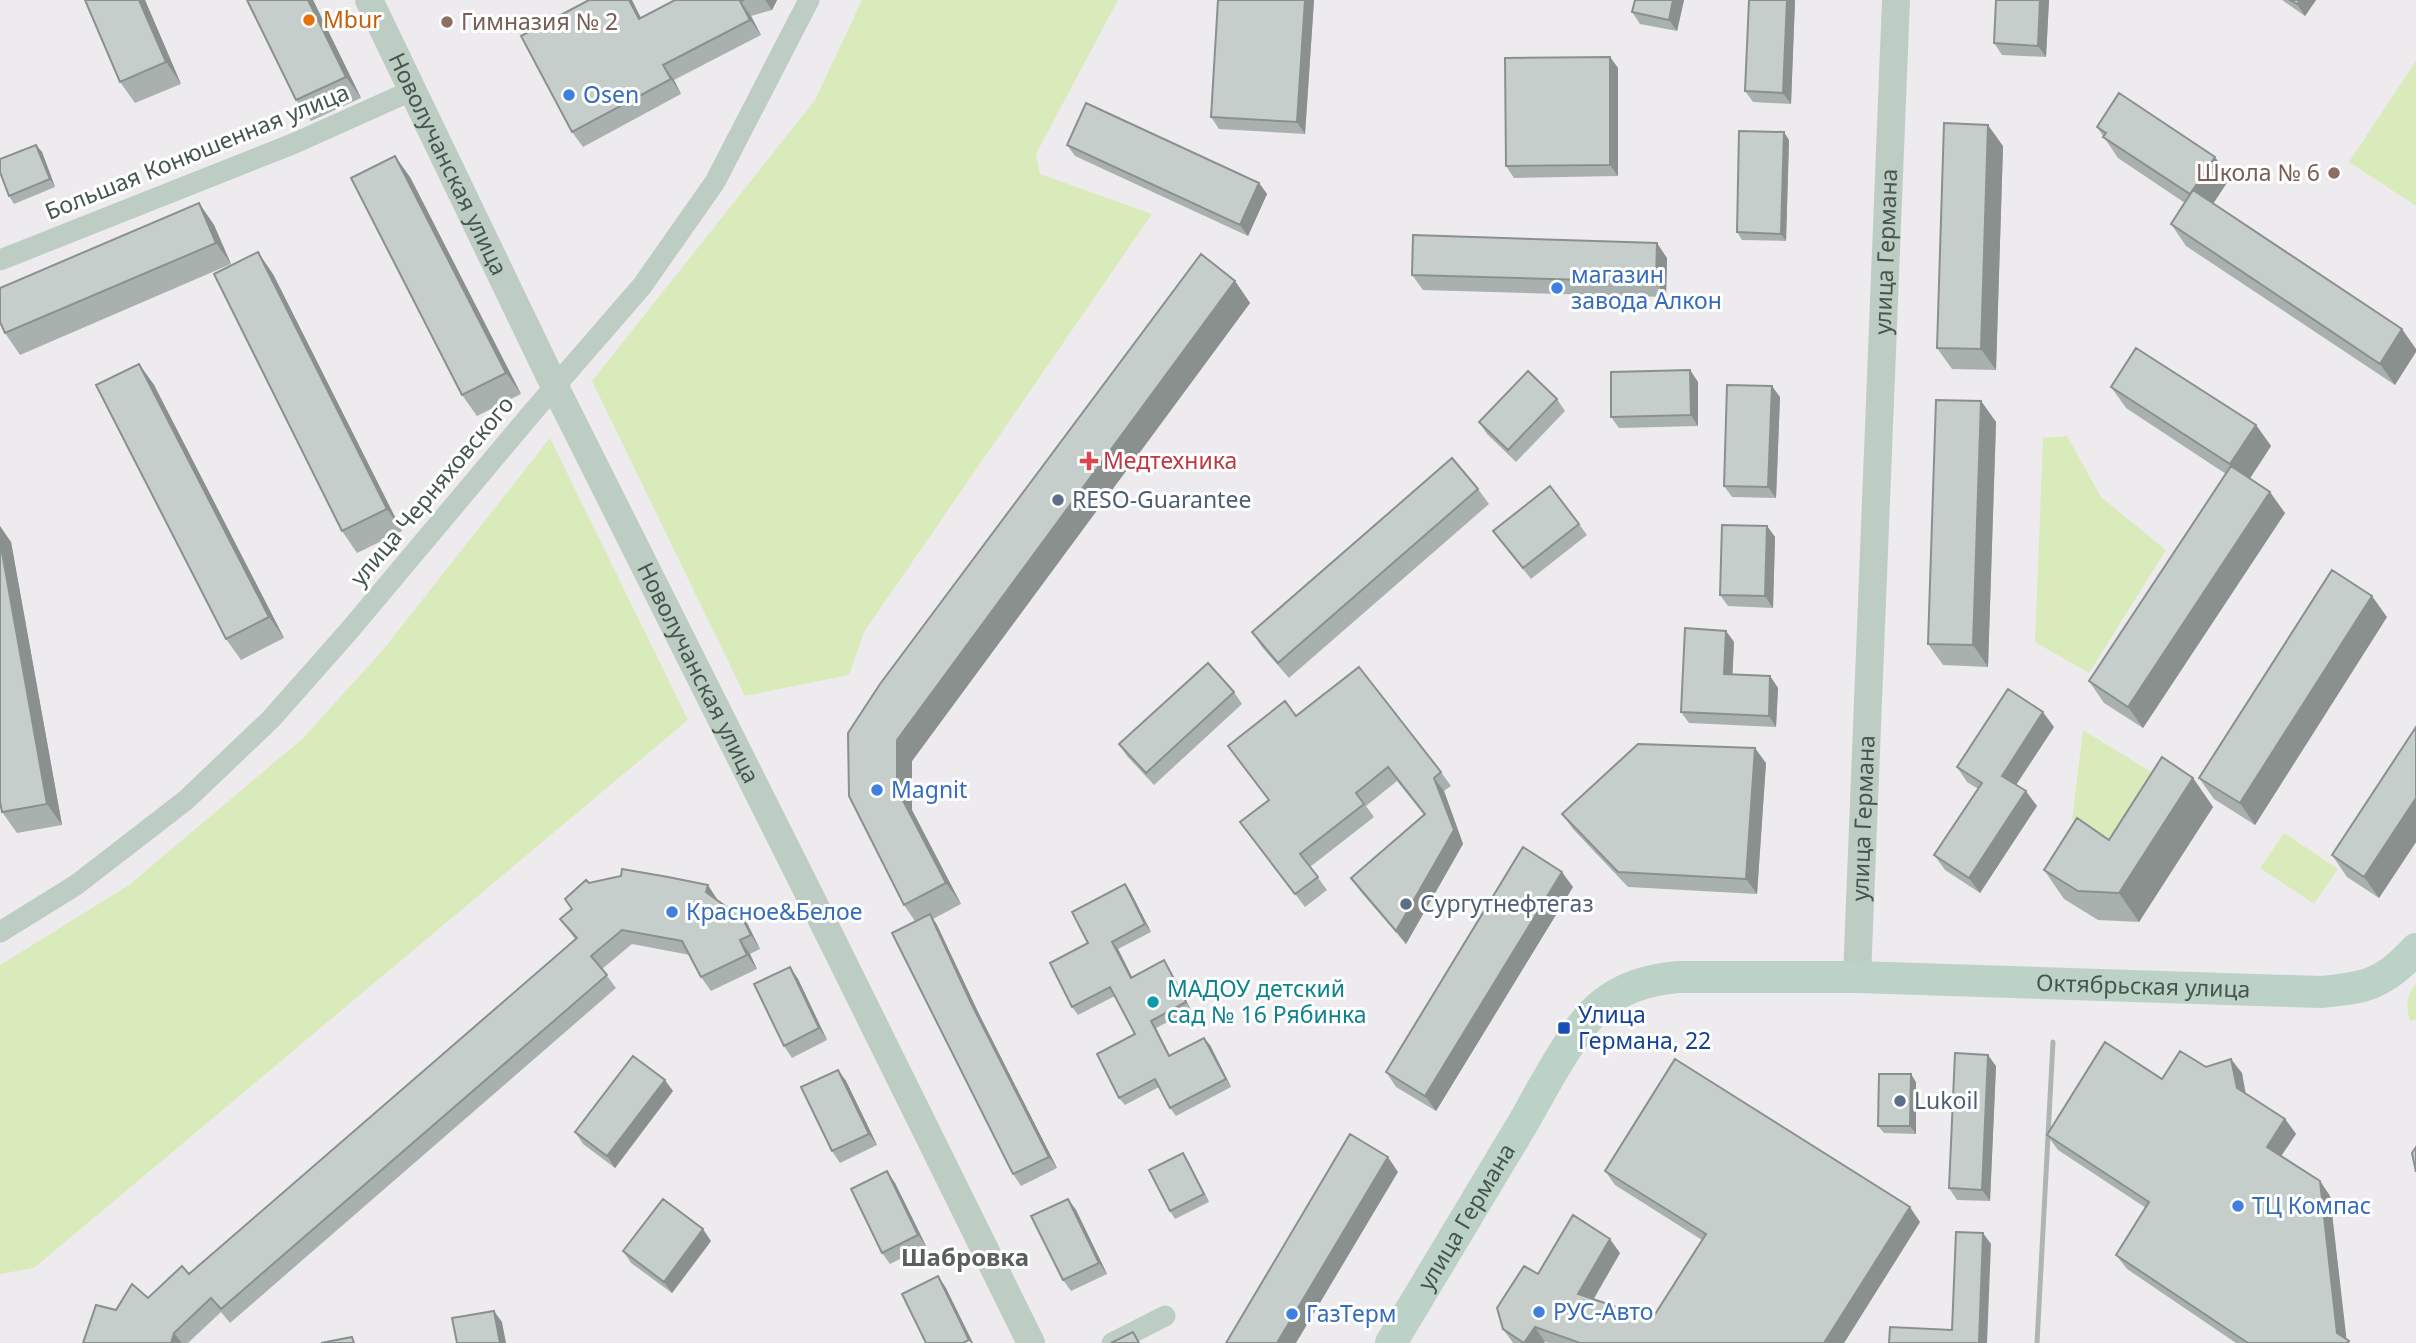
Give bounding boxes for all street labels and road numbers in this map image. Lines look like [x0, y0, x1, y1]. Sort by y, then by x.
street label: Новолучанская улица [382, 47, 516, 280]
street label: Большая Конюшенная улица [40, 75, 353, 227]
street label: улица Германа [1866, 168, 1904, 335]
street label: улица Черняховского [342, 389, 520, 592]
street label: Новолучанская улица [630, 556, 768, 788]
street label: улица Германа [1843, 734, 1882, 902]
street label: Октябрьская улица [2036, 966, 2251, 1005]
street label: улица Германа [1409, 1137, 1522, 1296]

